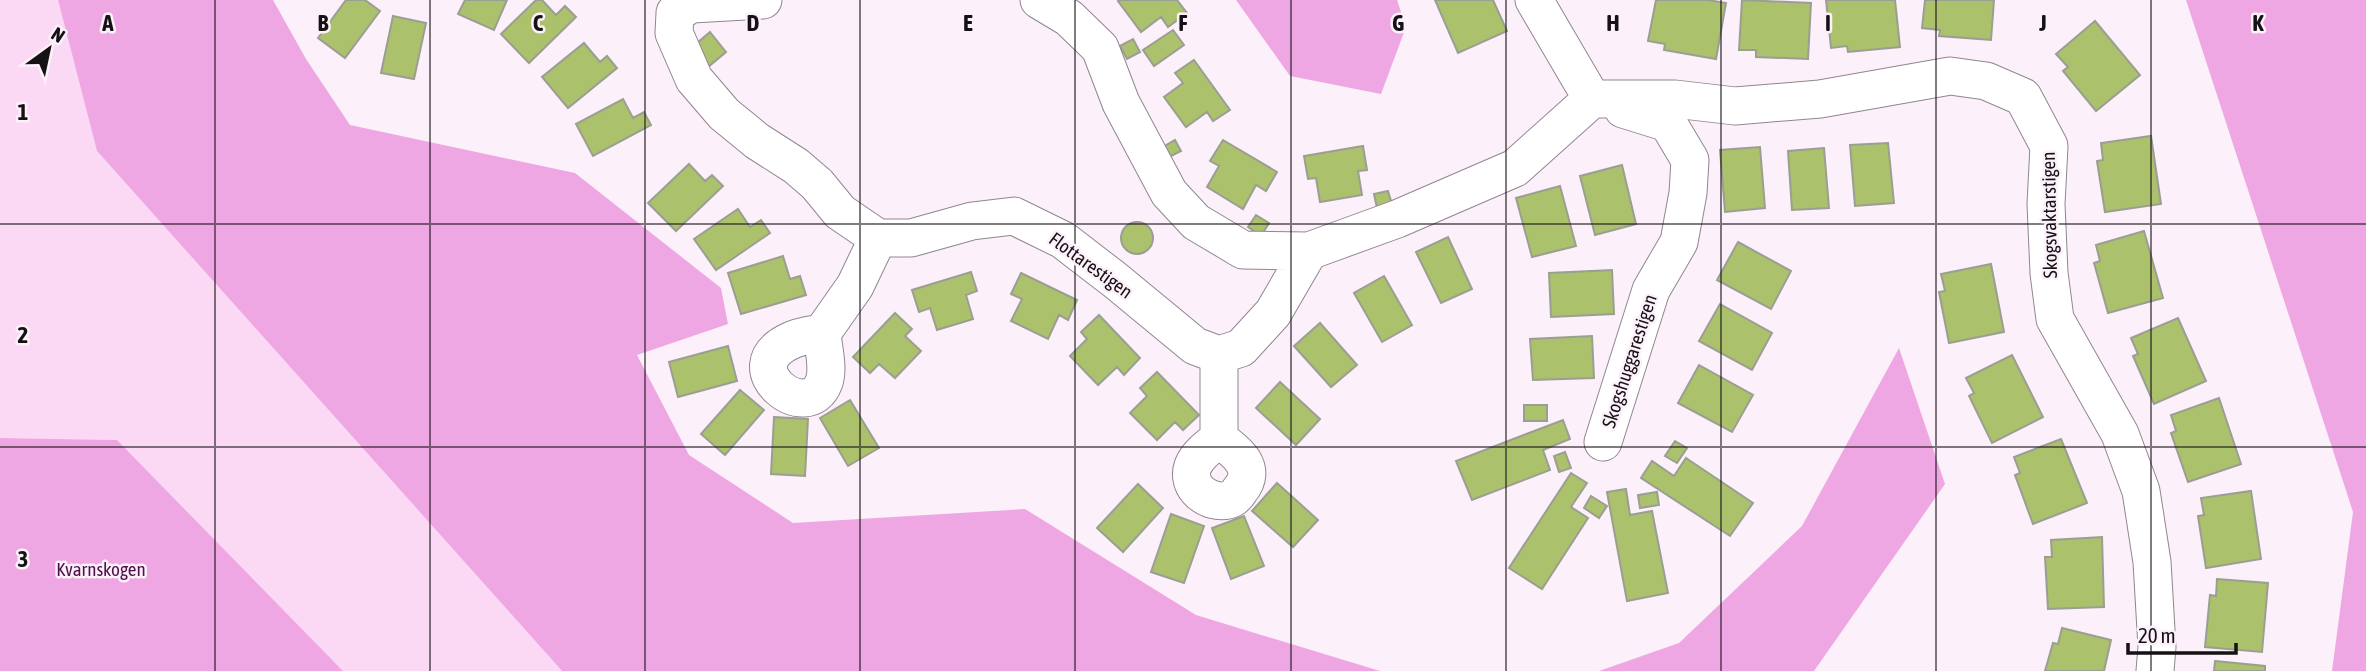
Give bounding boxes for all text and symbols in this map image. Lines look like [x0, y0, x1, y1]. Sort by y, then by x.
text: A [101, 10, 114, 36]
text: B [318, 10, 329, 36]
text: C [533, 10, 544, 36]
text: D [747, 10, 760, 36]
text: E [963, 10, 973, 36]
text: F [1178, 10, 1188, 36]
text: G [1392, 10, 1404, 36]
text: H [1606, 10, 1620, 36]
text: I [1825, 10, 1831, 36]
text: J [2038, 10, 2047, 36]
text: K [2252, 10, 2264, 36]
north arrow [14, 14, 84, 84]
text: N [48, 22, 69, 47]
text: 1 [18, 99, 29, 125]
street label: Skogsvaktarstigen [2037, 151, 2061, 279]
street label: Flottarestigen [1045, 227, 1137, 303]
street label: Skogshuggarestigen [1597, 292, 1661, 430]
text: 2 [18, 322, 28, 348]
text: 3 [18, 546, 28, 572]
park label: Kvarnskogen [56, 558, 146, 580]
scale bar [2128, 612, 2236, 656]
text: 20 m [2138, 623, 2176, 647]

